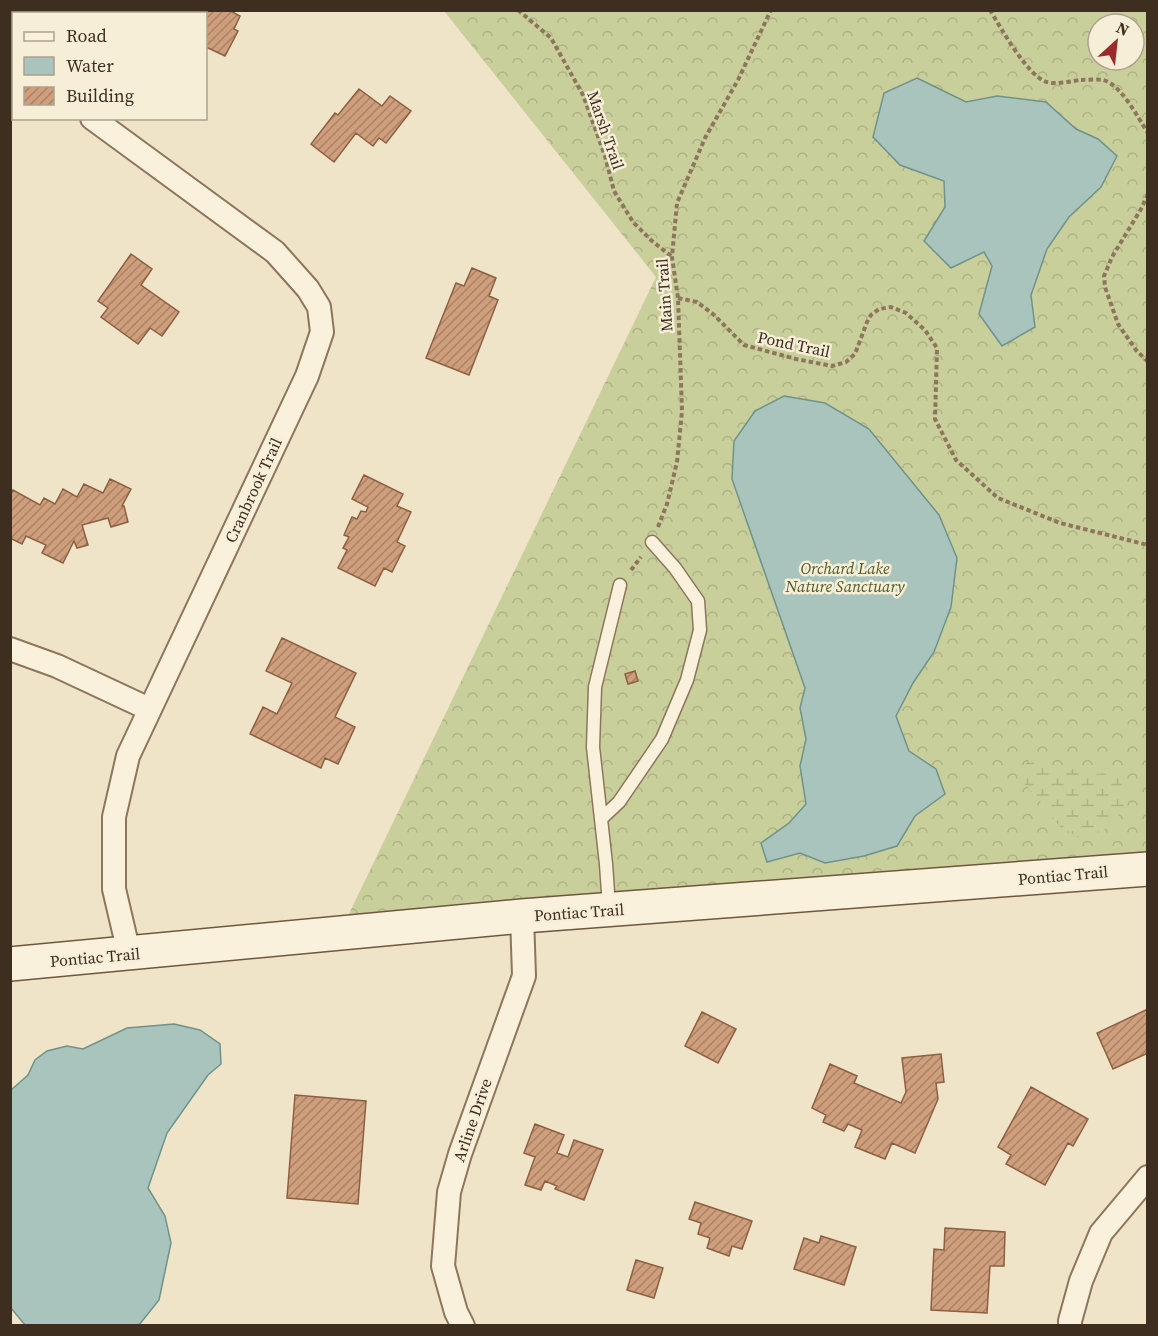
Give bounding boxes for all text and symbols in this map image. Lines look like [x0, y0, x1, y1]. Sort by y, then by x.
legend [12, 12, 207, 120]
north arrow [1086, 12, 1146, 72]
text: N [1113, 16, 1133, 41]
text: Road [66, 23, 107, 48]
text: Water [66, 53, 114, 78]
text: Building [66, 83, 134, 108]
street label: Marsh Trail [582, 88, 630, 173]
street label: Main Trail [650, 257, 678, 332]
street label: Pond Trail [756, 326, 832, 362]
street label: Cranbrook Trail [219, 434, 287, 546]
park label: Orchard Lake Nature Sanctuary [784, 557, 905, 597]
street label: Pontiac Trail [1017, 860, 1109, 890]
street label: Pontiac Trail [533, 898, 625, 926]
street label: Pontiac Trail [49, 942, 141, 972]
street label: Arline Drive [447, 1075, 497, 1165]

